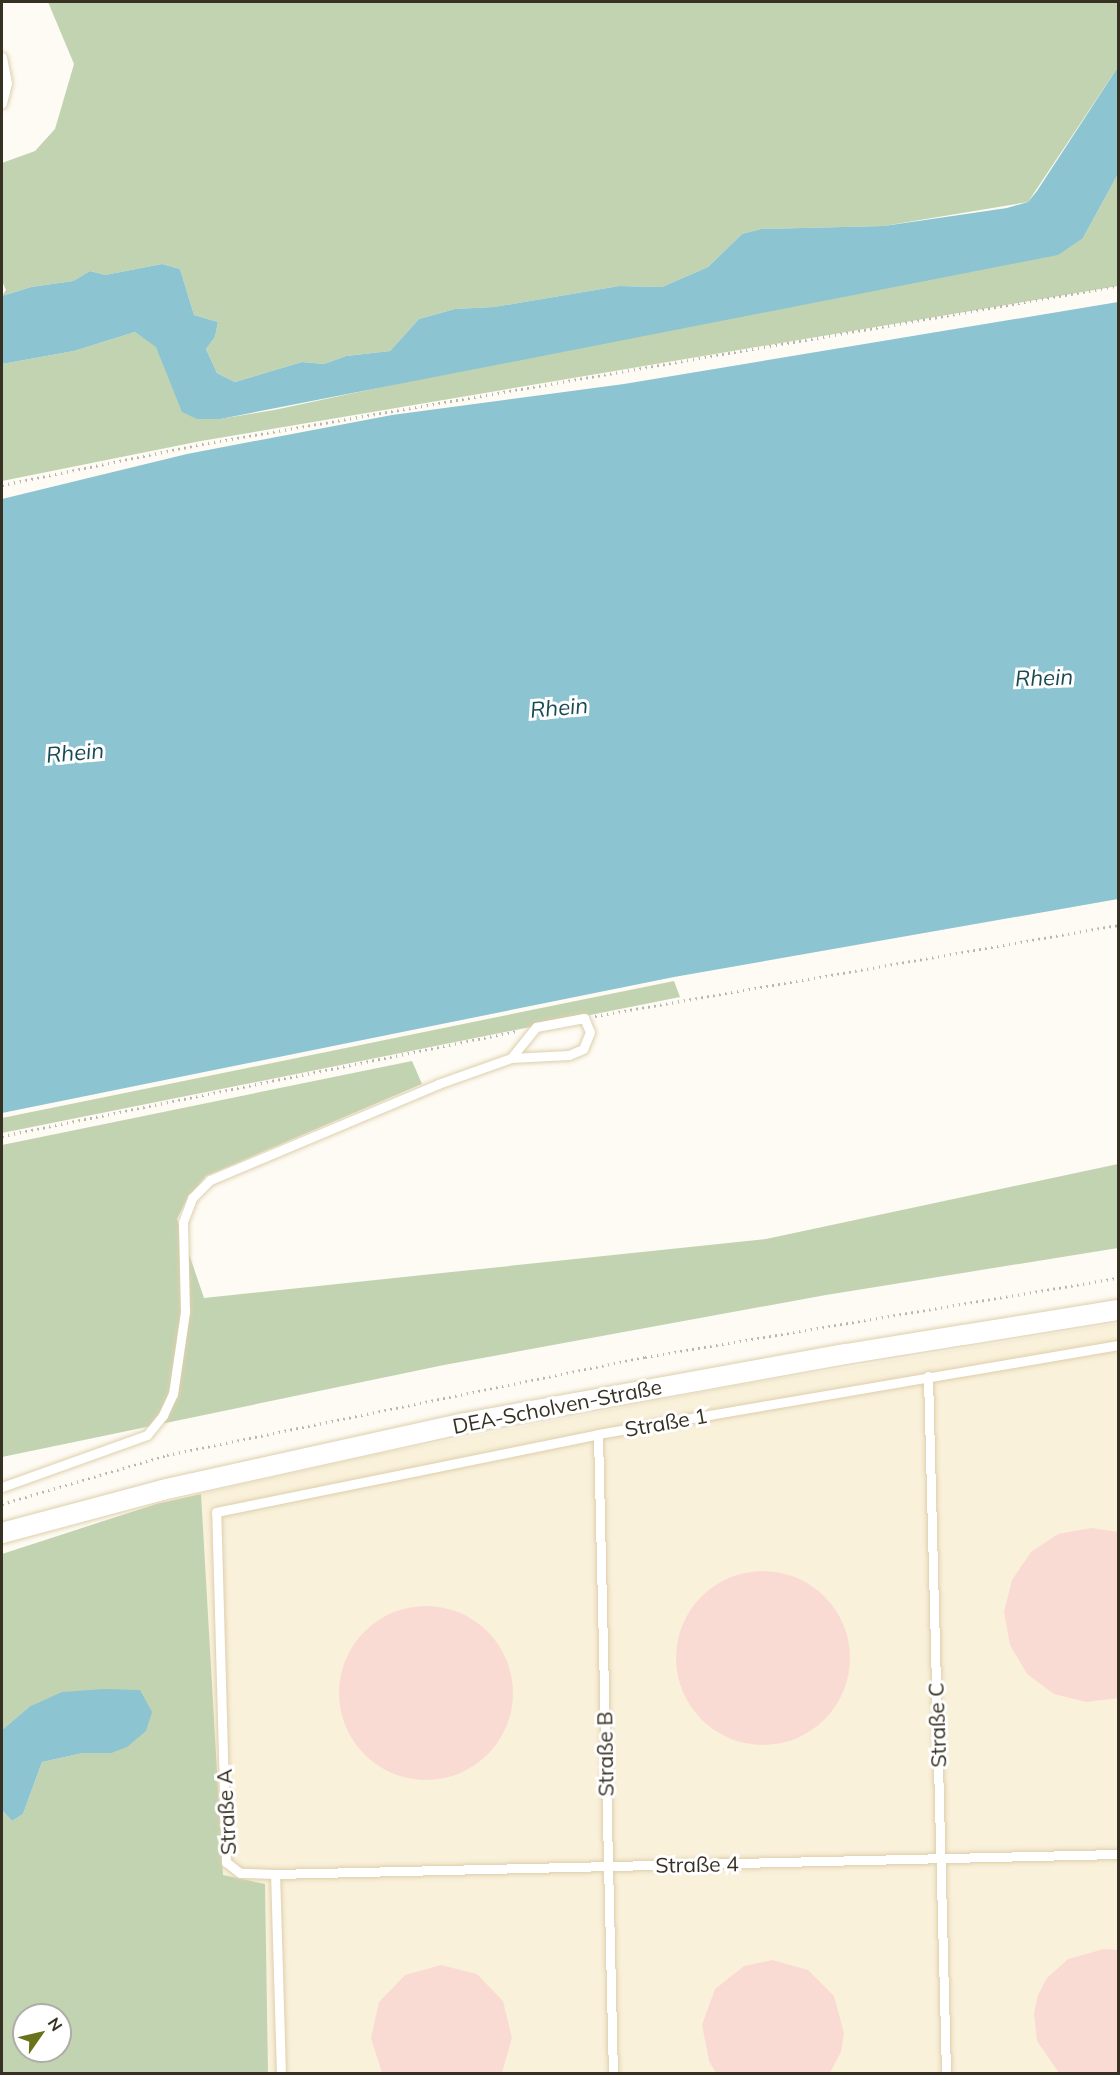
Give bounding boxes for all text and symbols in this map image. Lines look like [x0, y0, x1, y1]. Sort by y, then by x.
water label: Rhein [1014, 664, 1074, 692]
water label: Rhein [529, 692, 589, 724]
water label: Rhein [45, 737, 105, 769]
street label: DEA-Scholven-Straße [450, 1373, 664, 1439]
street label: Straße 1 [623, 1402, 709, 1442]
street label: Straße C [923, 1682, 951, 1768]
street label: Straße B [592, 1711, 618, 1797]
street label: Straße A [211, 1768, 241, 1856]
street label: Straße 4 [655, 1851, 739, 1877]
north arrow [12, 2003, 72, 2063]
text: N [44, 2013, 67, 2035]

